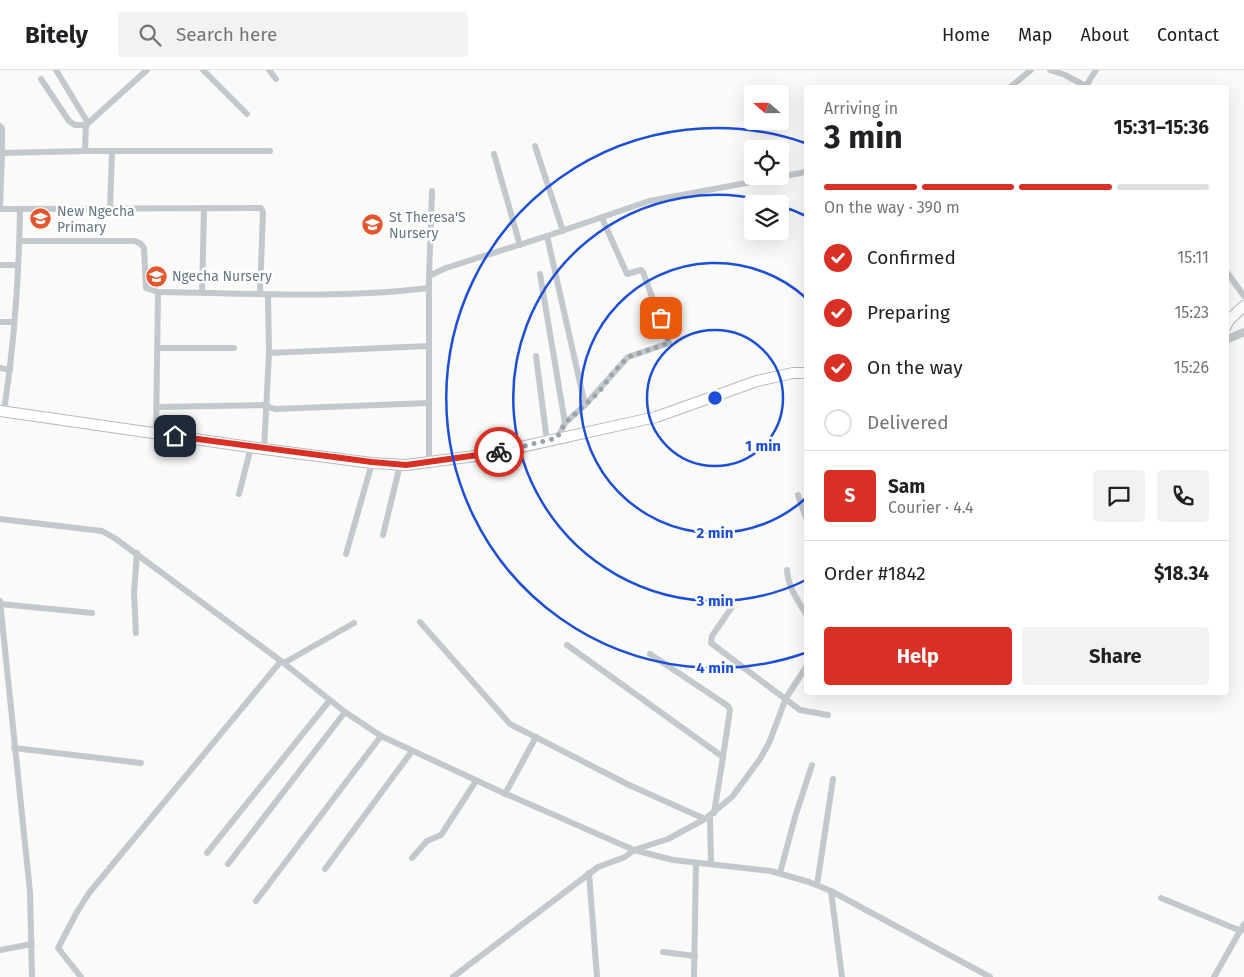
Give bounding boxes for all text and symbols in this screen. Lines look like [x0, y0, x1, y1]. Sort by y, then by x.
search box [118, 12, 468, 57]
text: Bitely [25, 21, 88, 49]
icon: search [136, 21, 164, 49]
text: Search here [176, 23, 277, 46]
text: Home [942, 24, 990, 46]
text: Map [1018, 24, 1052, 46]
text: About [1080, 24, 1129, 46]
text: Contact [1157, 24, 1219, 46]
north arrow [744, 85, 789, 130]
map controls [744, 85, 789, 240]
text: Arriving in [824, 99, 898, 118]
text: 15:31–15:36 [1114, 116, 1209, 139]
text: 3 min [824, 118, 903, 156]
button: locate [744, 140, 789, 185]
button: layers [744, 195, 789, 240]
text: On the way · 390 m [824, 198, 960, 217]
place label: New Ngecha Primary [57, 203, 135, 236]
school or university icon: New Ngecha Primary [29, 207, 53, 231]
place label: St Theresa'S Nursery [389, 209, 466, 242]
school or university icon: St Theresa'S Nursery [361, 213, 385, 237]
icon: check [824, 244, 852, 272]
text: Confirmed [867, 246, 956, 269]
text: 15:11 [1177, 248, 1209, 267]
school or university icon: Ngecha Nursery [144, 264, 168, 288]
place label: Ngecha Nursery [172, 268, 272, 285]
pin [640, 297, 682, 339]
icon: check [824, 299, 852, 327]
text: Preparing [867, 301, 950, 324]
text: 15:23 [1174, 303, 1209, 322]
icon: bag [647, 304, 675, 332]
icon: check [824, 354, 852, 382]
text: On the way [867, 356, 963, 379]
text: 15:26 [1174, 358, 1209, 377]
centre of rings [706, 389, 724, 407]
text: Delivered [867, 411, 949, 434]
pin [154, 415, 196, 457]
icon: home [161, 422, 189, 450]
courier [474, 427, 524, 477]
text: 1 min [745, 437, 781, 455]
icon: bike [485, 438, 513, 466]
button: chat [1093, 470, 1145, 522]
button: phone [1157, 470, 1209, 522]
text: Sam [888, 475, 925, 498]
text: S [845, 484, 855, 507]
text: Courier · 4.4 [888, 498, 974, 517]
text: 2 min [697, 524, 733, 542]
text: Order #1842 [824, 562, 926, 585]
text: $18.34 [1154, 562, 1209, 585]
text: 3 min [696, 592, 733, 610]
button: Help [824, 627, 1012, 685]
button: Share [1022, 627, 1209, 685]
text: 4 min [696, 659, 734, 677]

